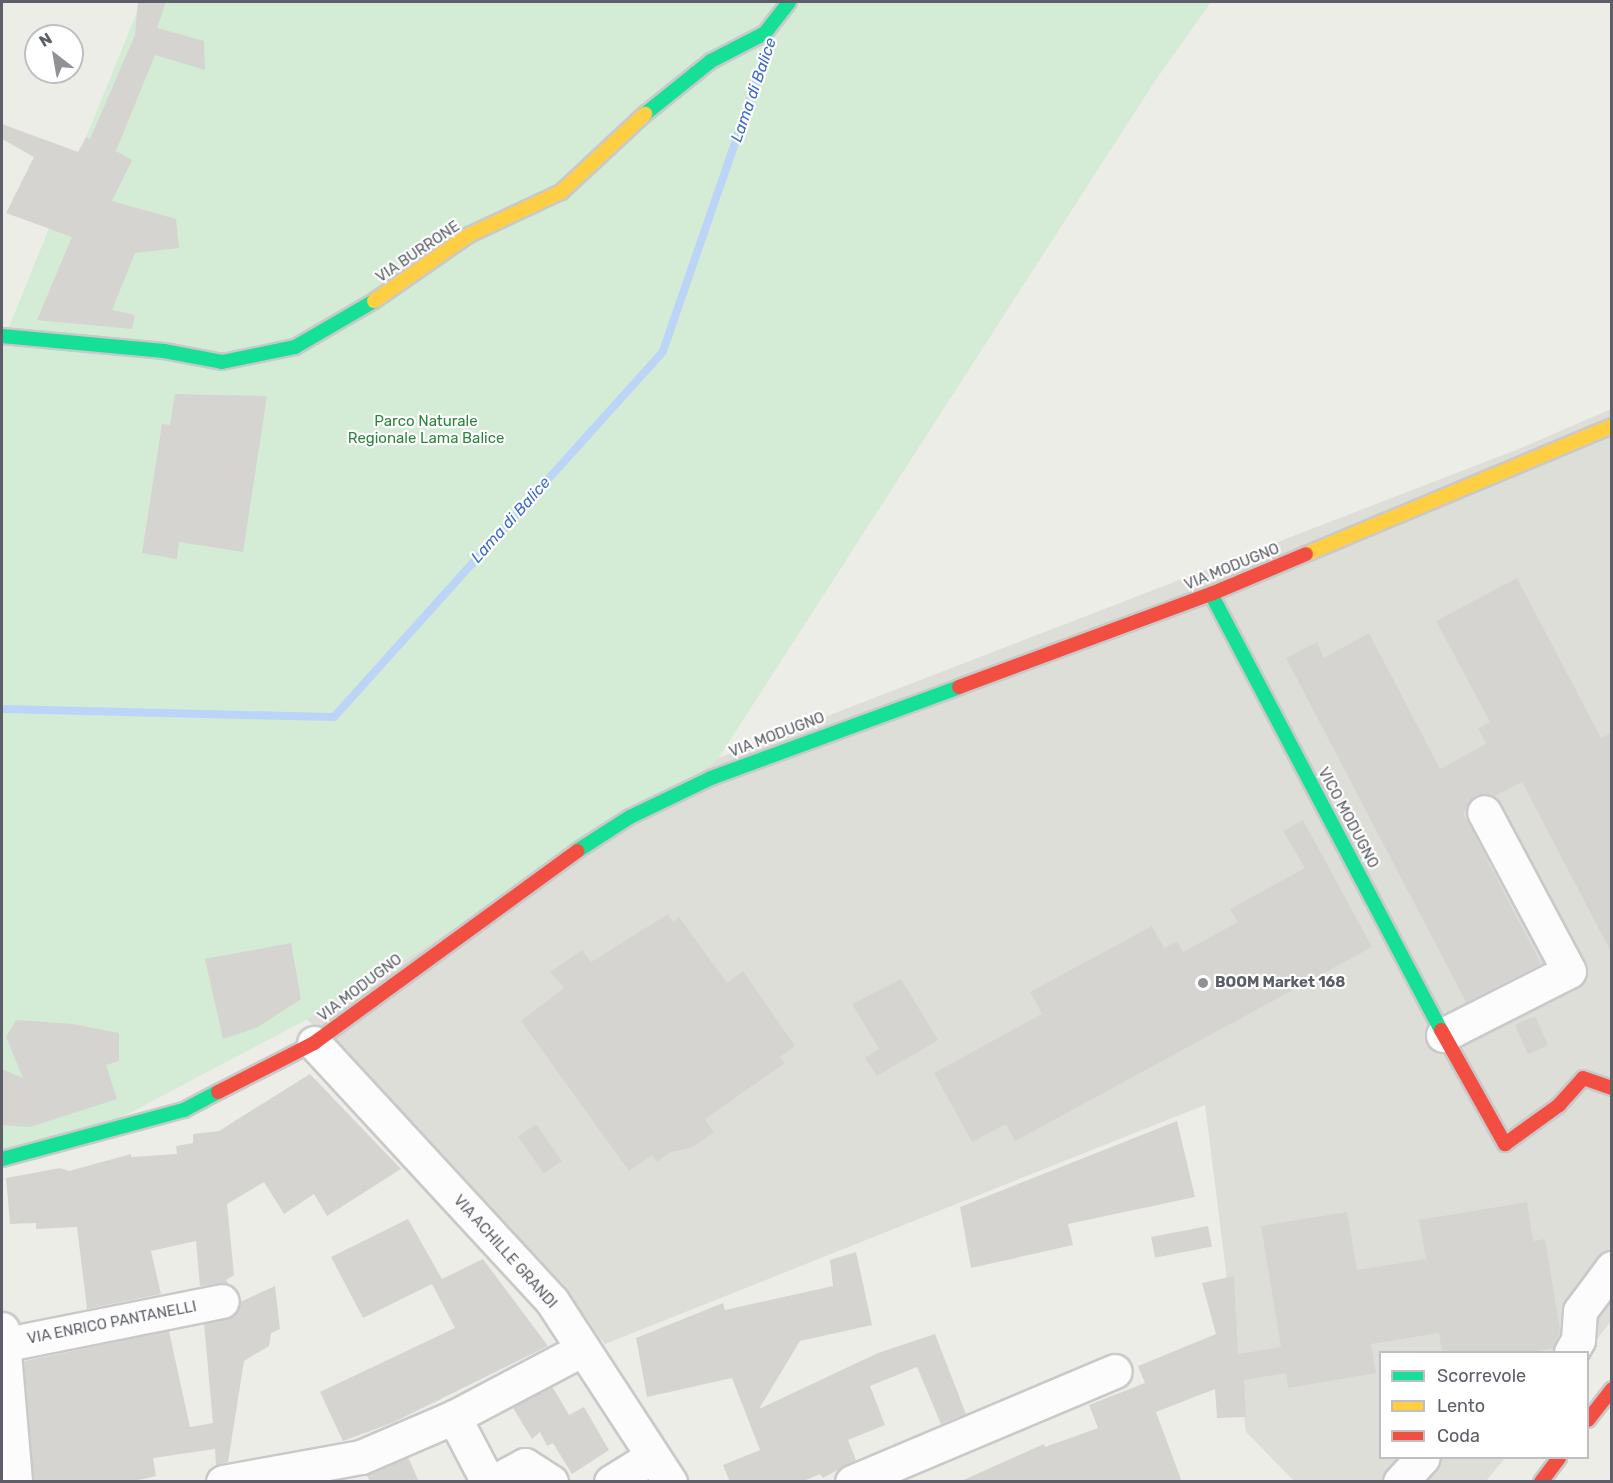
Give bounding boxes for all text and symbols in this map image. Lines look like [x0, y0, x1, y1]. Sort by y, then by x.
north arrow [24, 24, 84, 84]
text: N [36, 29, 55, 51]
water label: Lama di Balice [727, 35, 781, 145]
street label: VIA BURRONE [373, 217, 463, 287]
park label: Parco Naturale Regionale Lama Balice [348, 412, 504, 447]
water label: Lama di Balice [467, 473, 555, 567]
street label: VIA MODUGNO [1182, 540, 1282, 594]
street label: VIA MODUGNO [726, 708, 828, 762]
street label: VICO MODUGNO [1314, 765, 1382, 871]
street label: VIA MODUGNO [314, 950, 406, 1026]
place label: BOOM Market 168 [1215, 974, 1346, 992]
marker: BOOM Market 168 [1196, 976, 1210, 990]
street label: VIA ACHILLE GRANDI [449, 1191, 561, 1313]
street label: VIA ENRICO PANTANELLI [26, 1298, 198, 1348]
legend [1379, 1351, 1589, 1459]
text: Scorrevole [1437, 1365, 1526, 1387]
text: Lento [1437, 1395, 1485, 1417]
text: Coda [1437, 1425, 1480, 1447]

